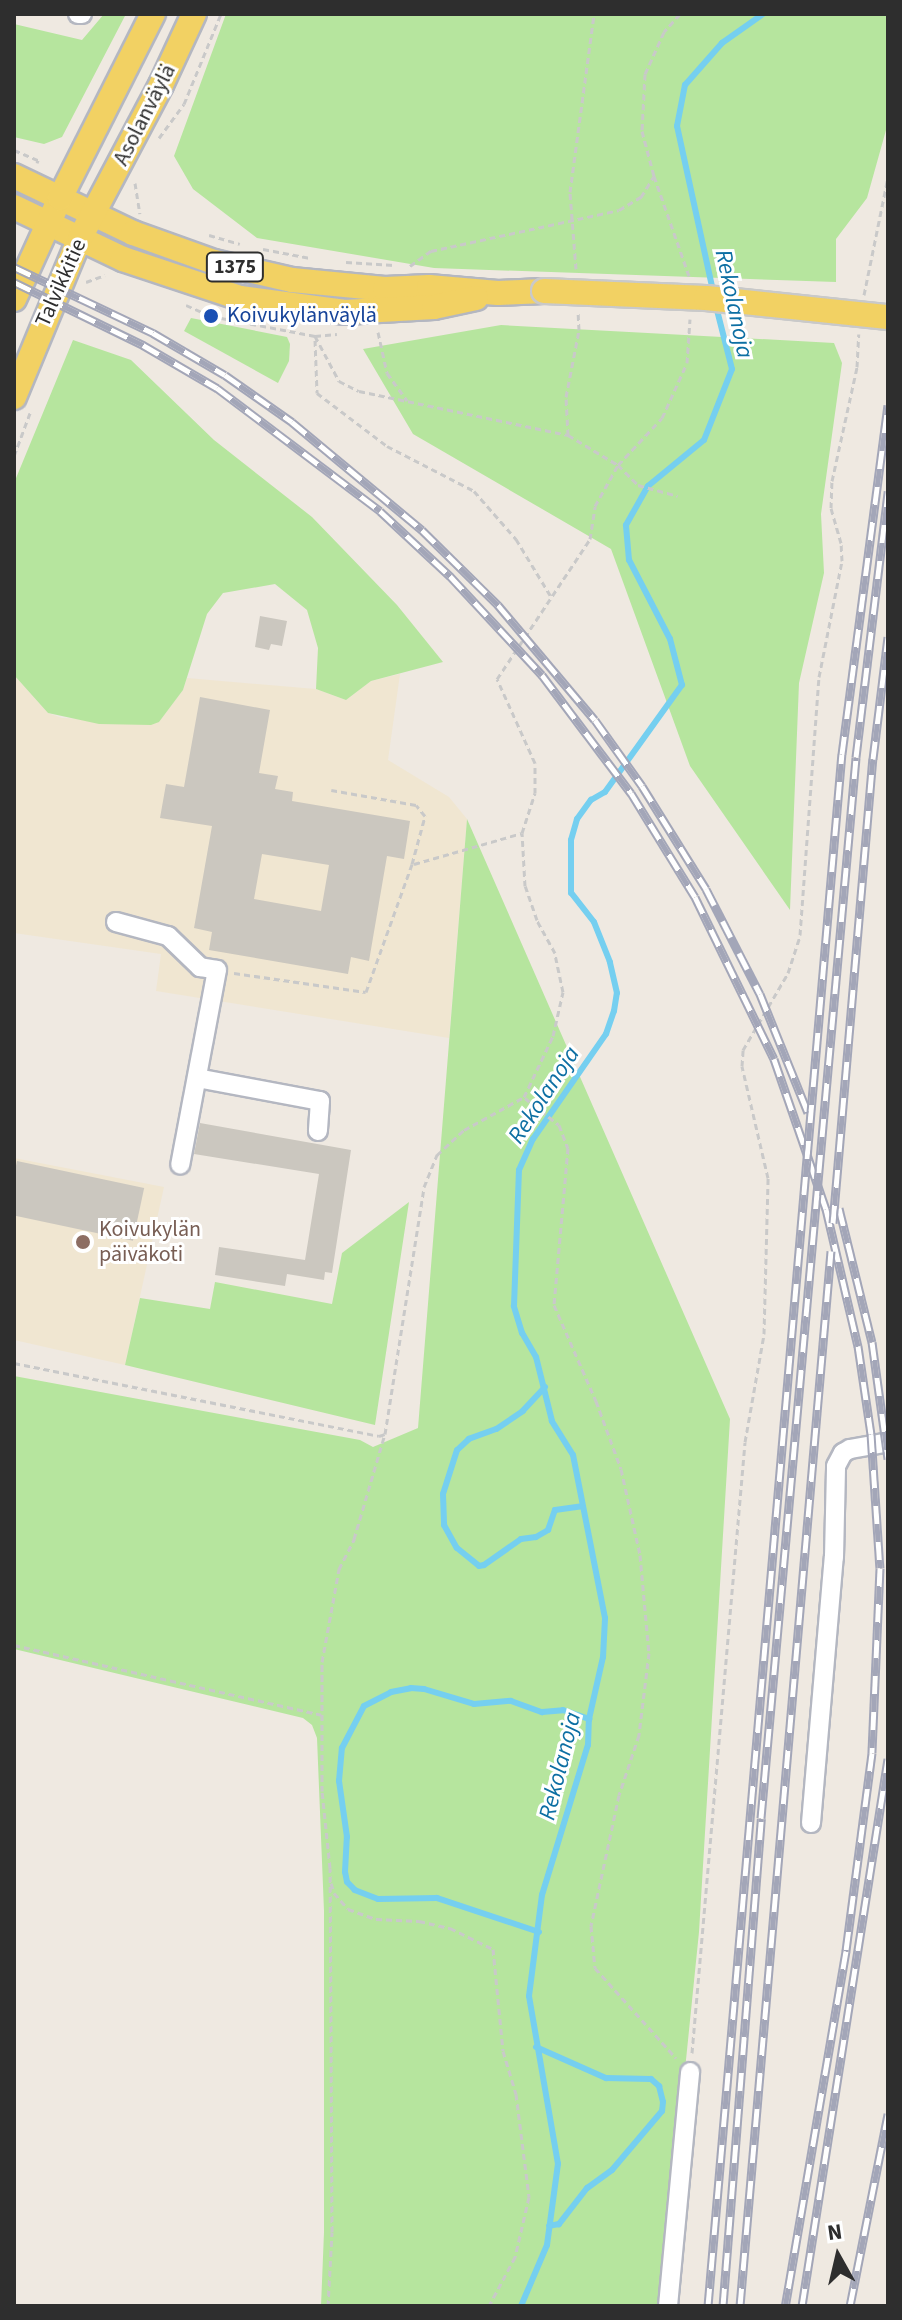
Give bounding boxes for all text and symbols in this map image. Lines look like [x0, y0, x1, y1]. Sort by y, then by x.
street label: Asolanväylä [108, 60, 182, 170]
street label: Talvikkitie [30, 235, 92, 331]
water label: Rekolanoja [708, 247, 760, 361]
road number: 1375 [205, 251, 265, 283]
place label: Koivukylänväylä [227, 303, 377, 329]
marker: Koivukylänväylä [202, 307, 220, 325]
water label: Rekolanoja [502, 1041, 586, 1149]
place label: Koivukylän päiväkoti [99, 1216, 201, 1268]
marker: Koivukylän päiväkoti [74, 1233, 92, 1251]
water label: Rekolanoja [533, 1709, 587, 1823]
text: N [825, 2215, 844, 2249]
north arrow [798, 2216, 878, 2296]

